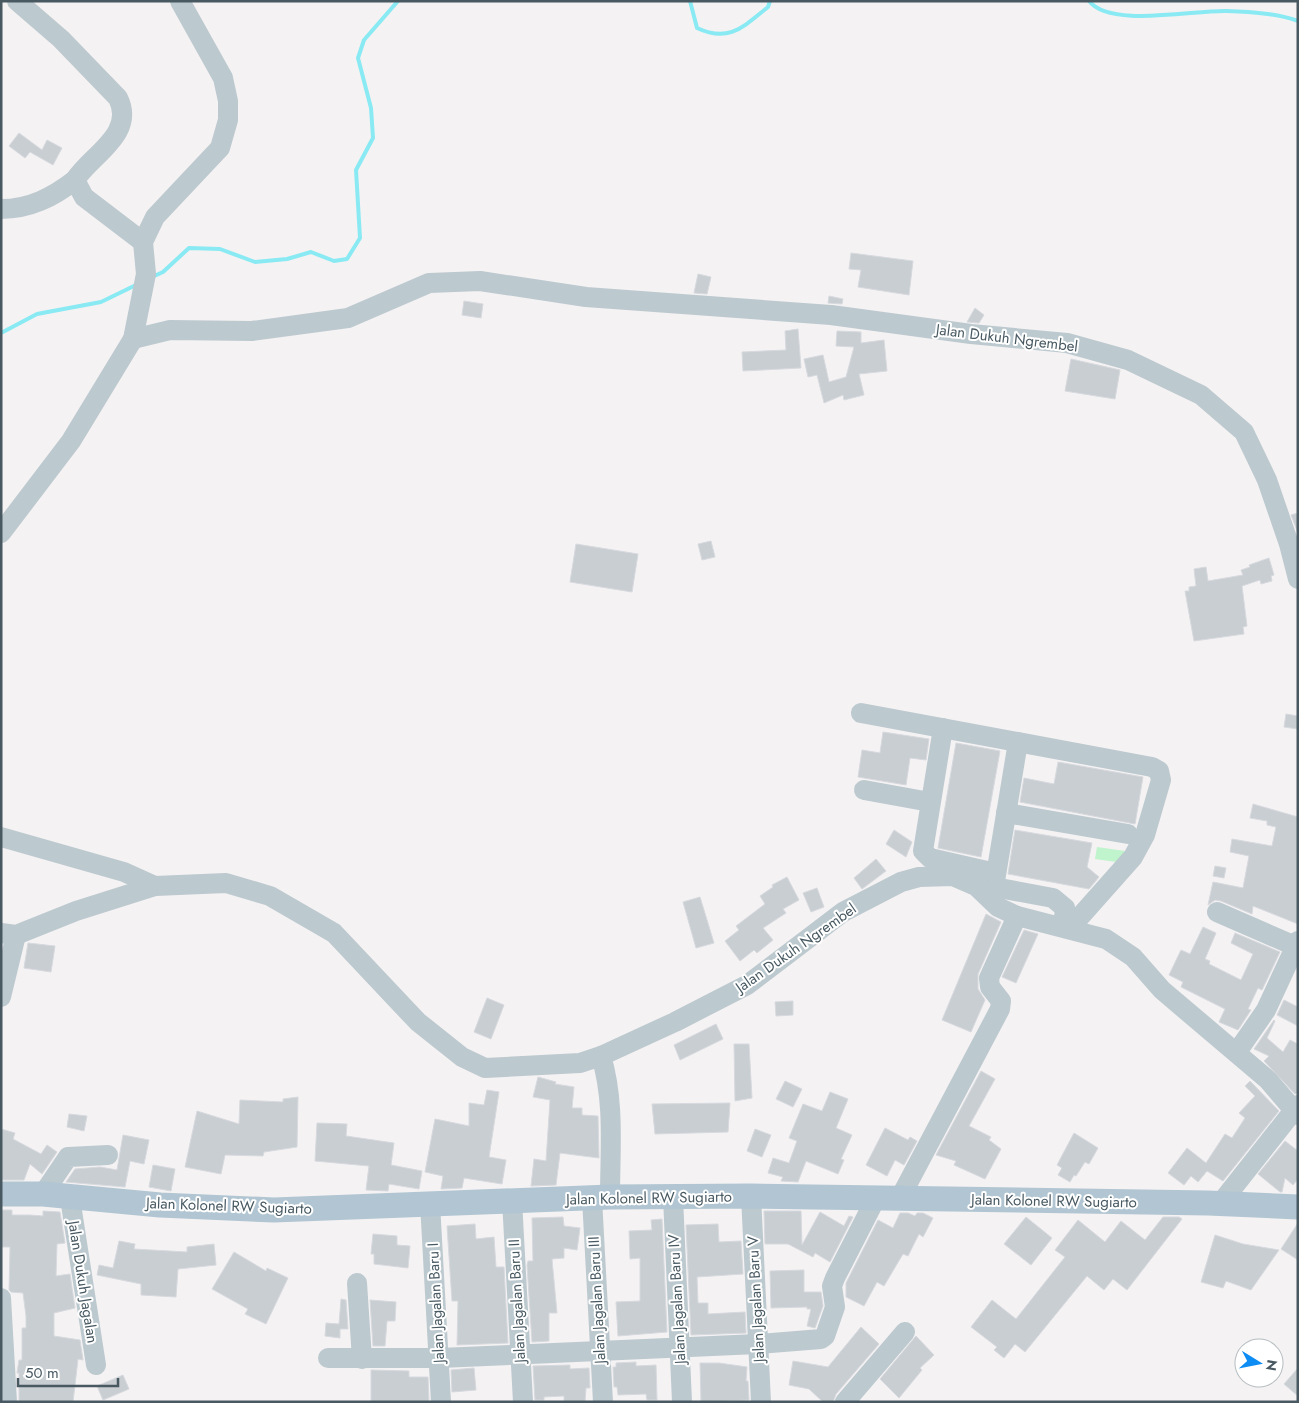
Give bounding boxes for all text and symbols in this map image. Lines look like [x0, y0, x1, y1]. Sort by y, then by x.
street label: Jalan Dukuh Ngrembel [933, 318, 1079, 358]
street label: Jalan Dukuh Ngrembel [730, 898, 861, 999]
street label: Jalan Kolonel RW Sugiarto [564, 1186, 732, 1210]
street label: Jalan Kolonel RW Sugiarto [969, 1189, 1137, 1213]
street label: Jalan Kolonel RW Sugiarto [144, 1192, 312, 1220]
street label: Jalan Dukuh Jagalan [62, 1217, 104, 1345]
street label: Jalan Jagalan Baru IV [663, 1233, 691, 1367]
street label: Jalan Jagalan Baru V [742, 1235, 770, 1365]
street label: Jalan Jagalan Baru III [583, 1236, 611, 1366]
street label: Jalan Jagalan Baru II [503, 1239, 531, 1365]
street label: Jalan Jagalan Baru I [422, 1242, 450, 1366]
north arrow [1234, 1338, 1284, 1388]
scale bar [18, 1356, 118, 1388]
text: N [1261, 1358, 1283, 1372]
text: 50 m [25, 1362, 59, 1384]

